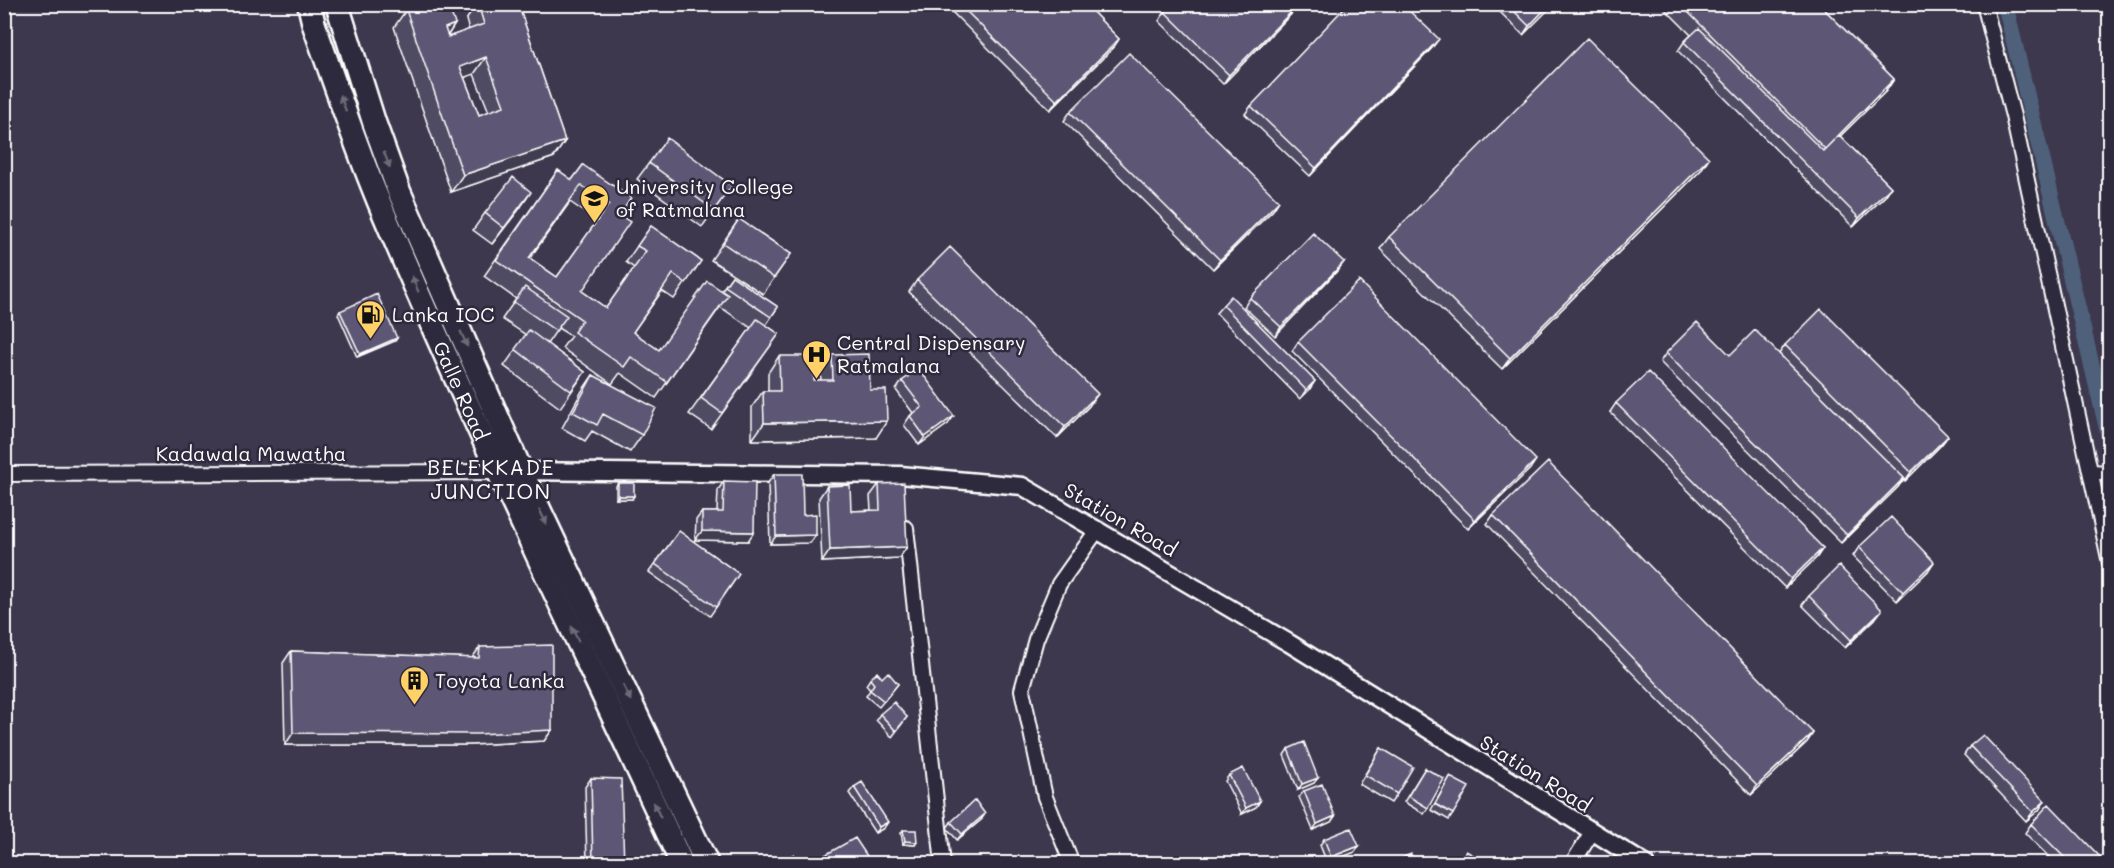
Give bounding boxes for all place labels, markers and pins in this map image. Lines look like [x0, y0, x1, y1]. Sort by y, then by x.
place label: University College of Ratmalana [616, 173, 794, 222]
school or university icon: University College of Ratmalana [579, 182, 611, 224]
fuel station icon: Lanka IOC [355, 298, 387, 340]
place label: Lanka IOC [392, 301, 494, 327]
place label: Central Dispensary Ratmalana [837, 329, 1026, 378]
hospital icon: Central Dispensary Ratmalana [800, 338, 832, 380]
building icon: Toyota Lanka [398, 664, 430, 706]
place label: Toyota Lanka [435, 667, 565, 693]

